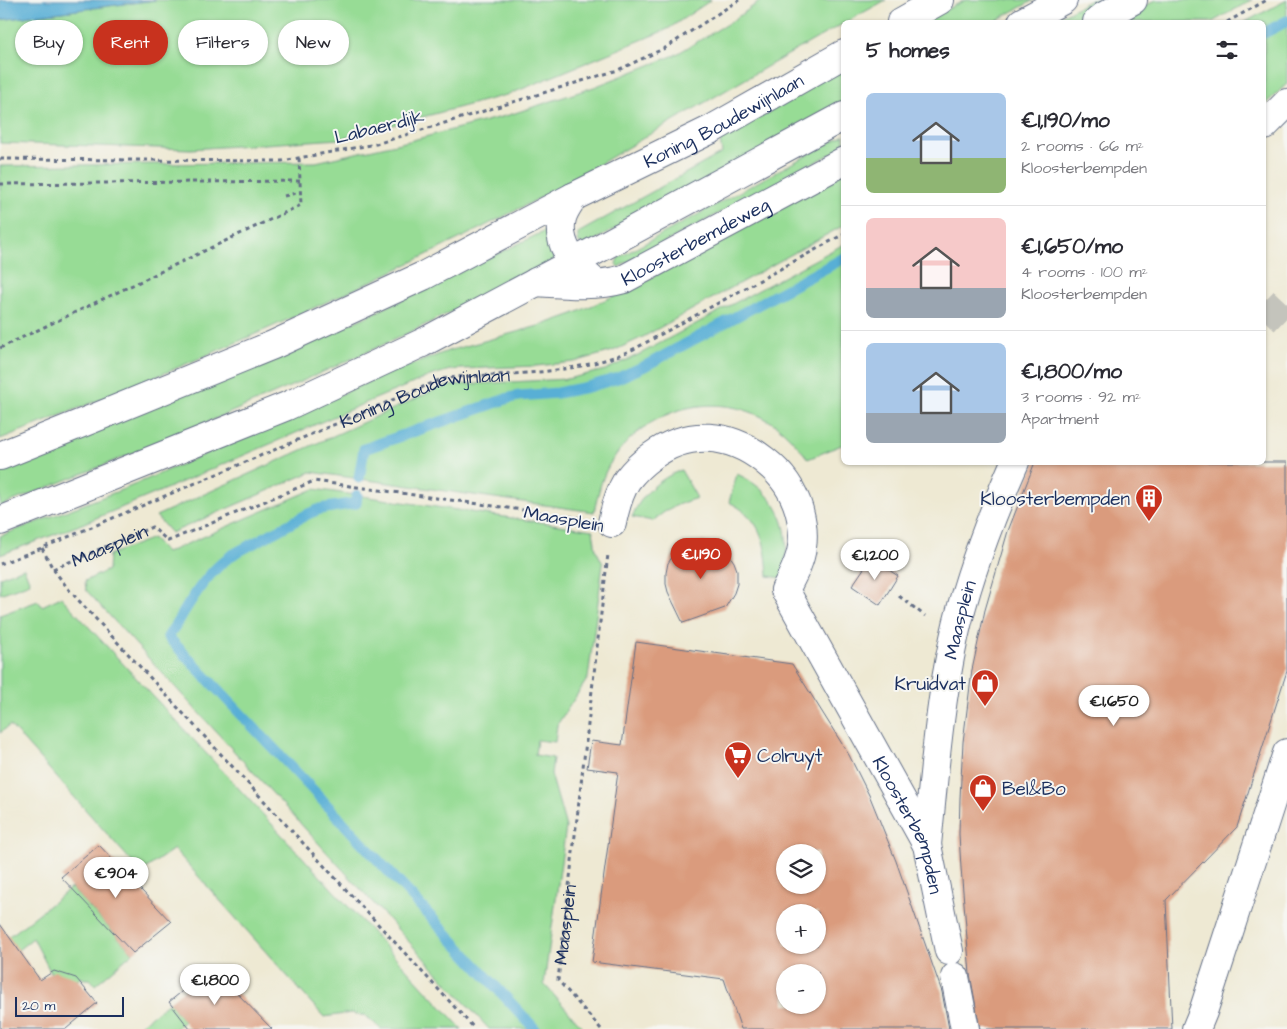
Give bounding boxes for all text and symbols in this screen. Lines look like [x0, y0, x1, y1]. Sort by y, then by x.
chip: Buy [15, 20, 83, 65]
chip: Rent [93, 20, 168, 65]
chip: Filters [178, 20, 268, 65]
chip: New [278, 20, 349, 65]
text: 5 homes [866, 36, 950, 65]
icon: filters [1213, 36, 1241, 64]
street label: Koning Boudewijnlaan [639, 68, 809, 176]
street label: Labaerdijk [332, 103, 427, 152]
text: €1,190/mo [1021, 106, 1110, 135]
icon: home [906, 113, 966, 173]
text: 2 rooms · 66 m² [1021, 135, 1144, 157]
text: Kloosterbempden [1021, 157, 1147, 179]
street label: Kloosterbemdeweg [617, 191, 775, 293]
text: €1,650/mo [1021, 232, 1123, 261]
icon: home [906, 238, 966, 298]
text: 4 rooms · 100 m² [1021, 261, 1148, 283]
text: Kloosterbempden [1021, 283, 1147, 305]
text: €1,800/mo [1021, 357, 1122, 386]
street label: Koning Boudewijnlaan [336, 362, 511, 436]
icon: home [906, 363, 966, 423]
text: 3 rooms · 92 m² [1021, 386, 1141, 408]
text: Apartment [1021, 408, 1099, 430]
building icon: Kloosterbempden [1134, 483, 1164, 522]
place label: Kloosterbempden [980, 486, 1130, 513]
street label: Maasplein [522, 499, 606, 540]
street label: Maasplein [67, 518, 152, 575]
pin: €1,190 [660, 538, 742, 580]
pin: €1,200 [834, 538, 916, 581]
text: €1,190 [682, 543, 720, 565]
text: €1,200 [852, 544, 898, 566]
street label: Maasplein [938, 577, 984, 662]
shop icon: Kruidvat [970, 668, 1000, 707]
place label: Kruidvat [895, 671, 966, 698]
pin: €1,650 [1073, 684, 1155, 727]
text: €1,650 [1089, 690, 1139, 712]
supermarket icon: Colruyt [723, 740, 753, 779]
place label: Colruyt [757, 743, 823, 771]
street label: Kloosterbempden [865, 751, 949, 896]
shop icon: Bel&Bo [968, 773, 998, 812]
place label: Bel&Bo [1002, 776, 1066, 803]
map controls [776, 844, 826, 1014]
button: layers [776, 844, 826, 894]
pin: €904 [86, 856, 146, 899]
text: €904 [95, 862, 137, 884]
street label: Maasplein [548, 883, 584, 966]
button: + [776, 904, 826, 954]
pin: €1,800 [174, 964, 256, 1006]
button: − [776, 964, 826, 1014]
text: €1,800 [191, 969, 239, 991]
scale bar [15, 994, 124, 1017]
text: 20 m [22, 996, 55, 1016]

